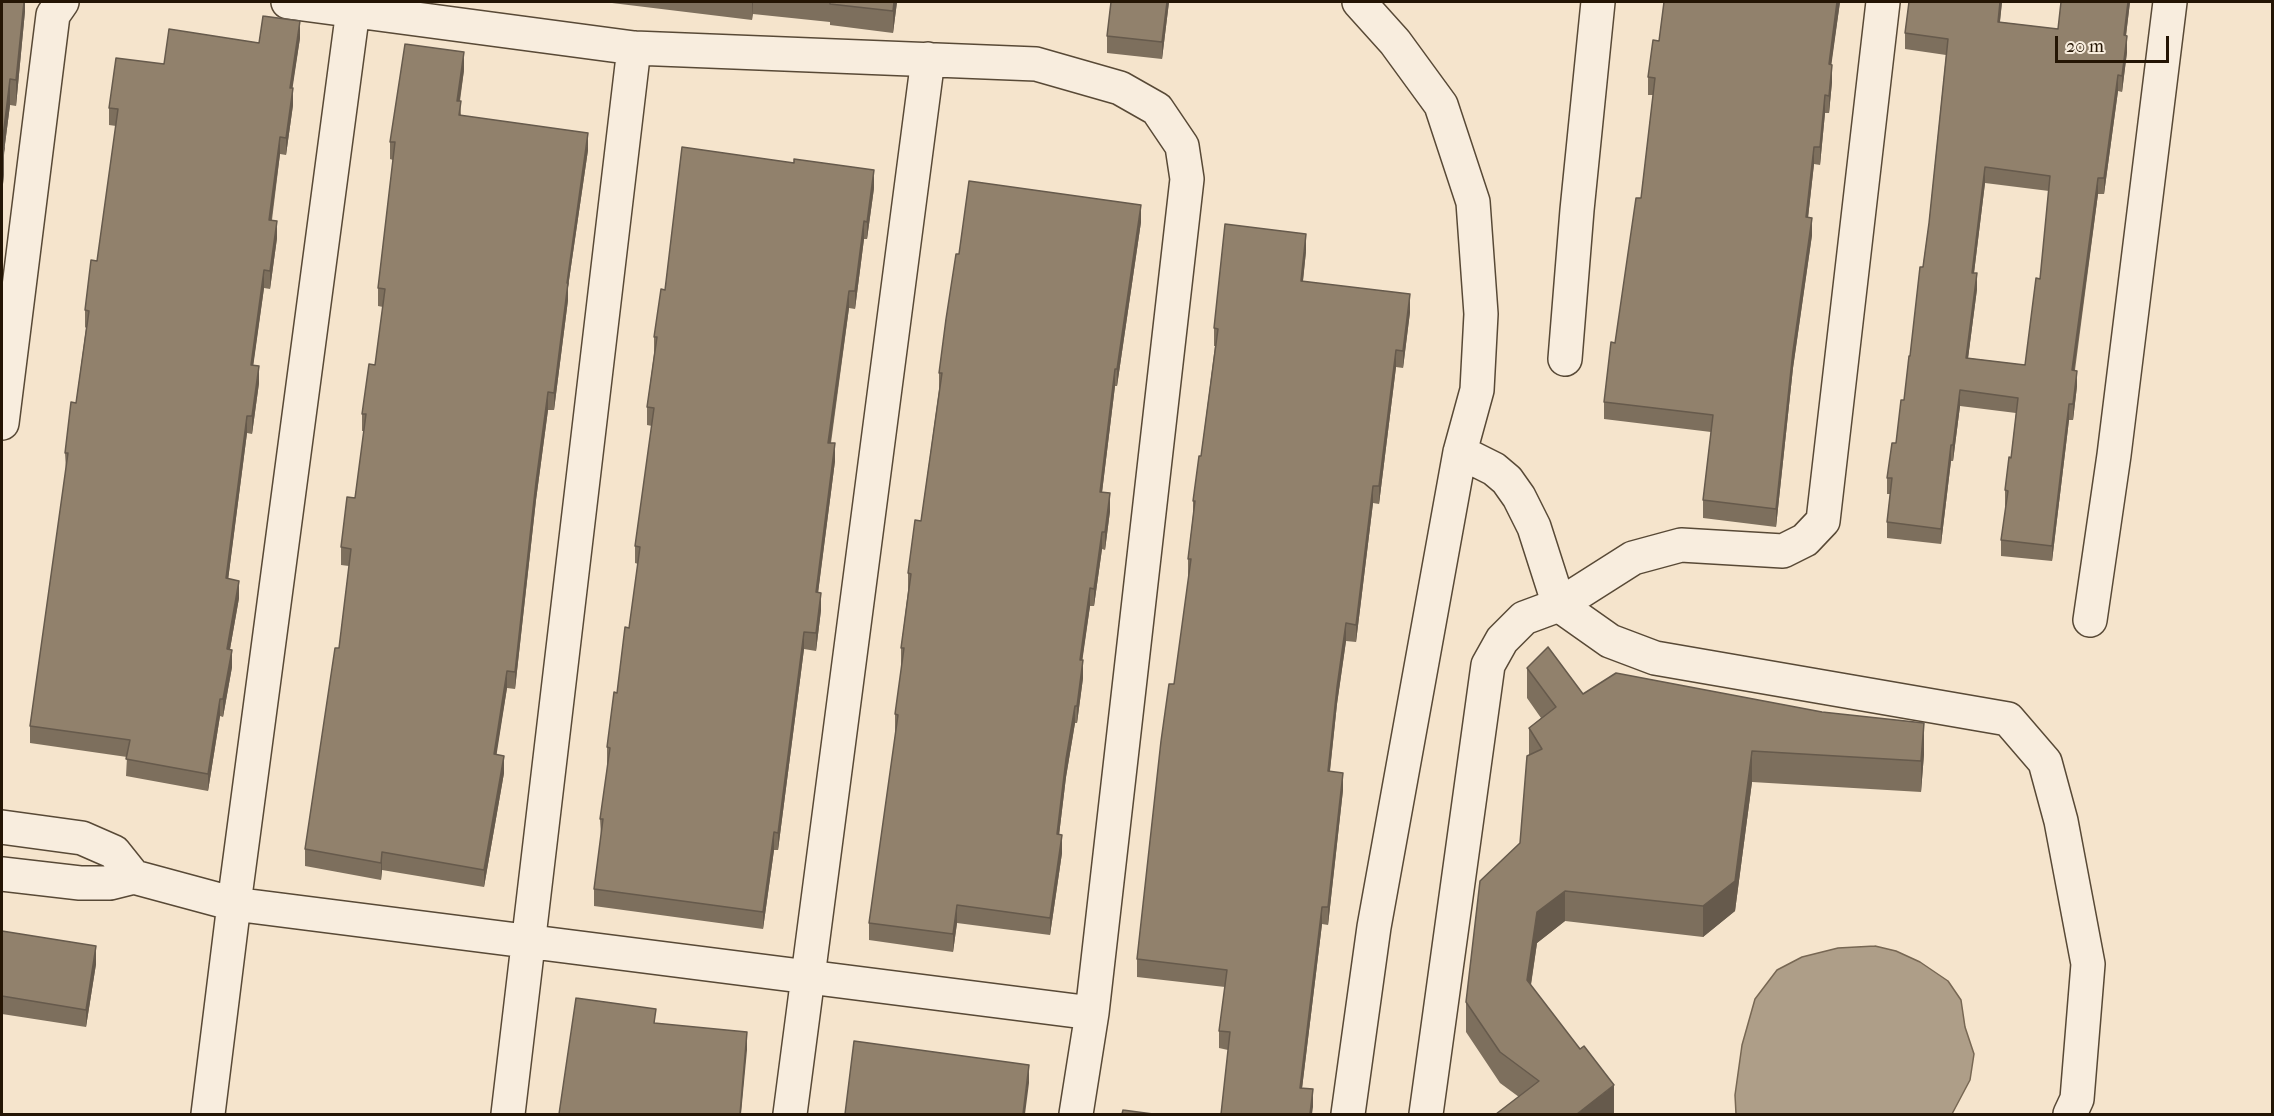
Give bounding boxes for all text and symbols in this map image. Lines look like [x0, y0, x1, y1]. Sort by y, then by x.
scale bar [2058, 24, 2172, 62]
text: 20 m [2066, 36, 2104, 57]

